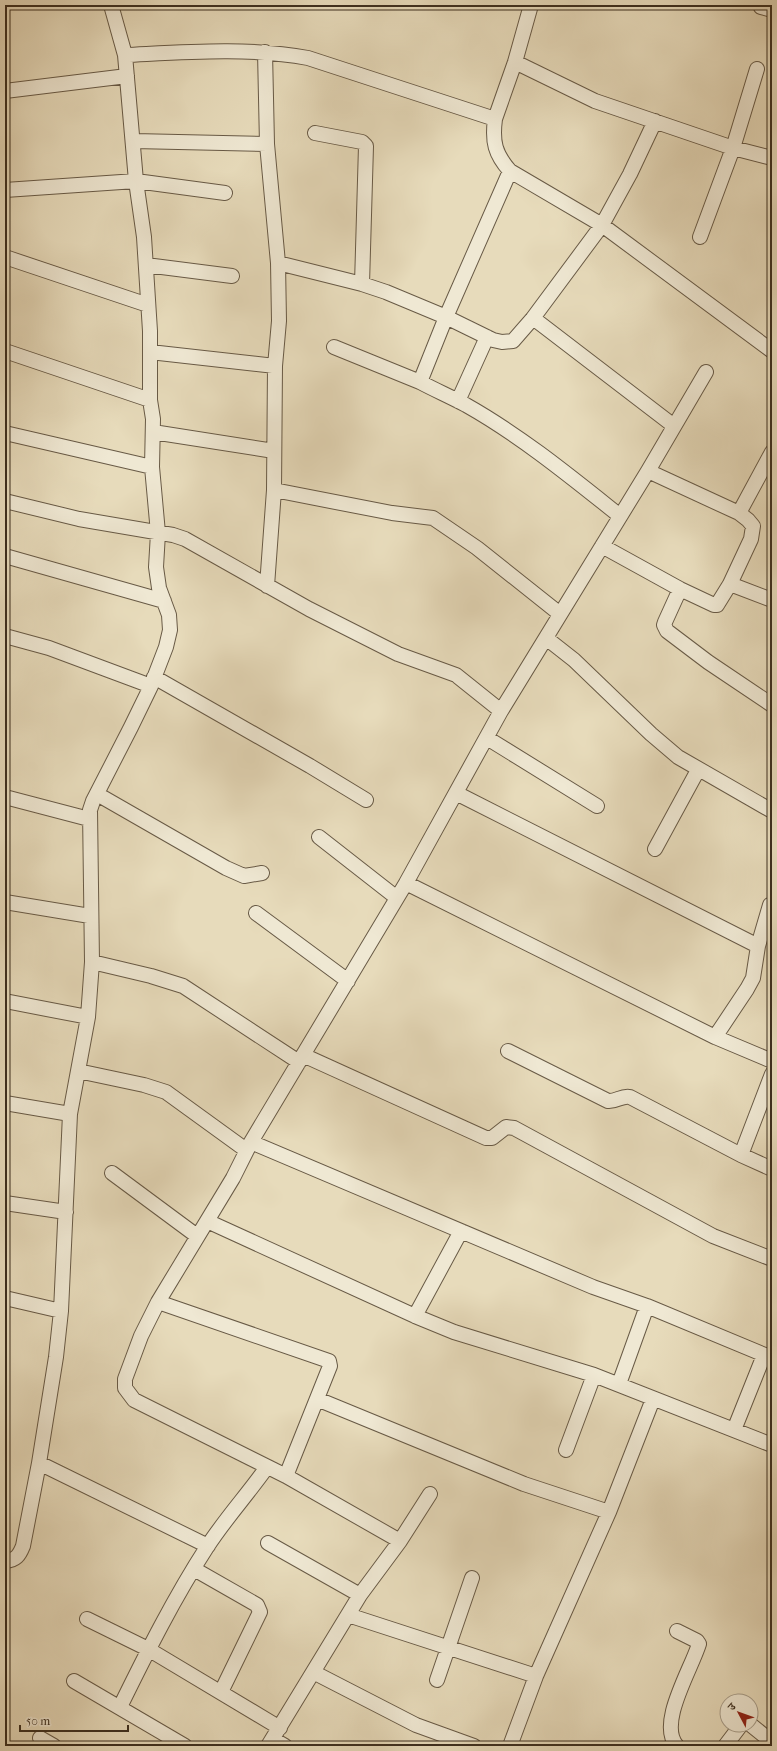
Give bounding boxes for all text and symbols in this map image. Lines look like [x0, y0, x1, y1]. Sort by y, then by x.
north arrow [719, 1693, 759, 1733]
text: उ [724, 1699, 739, 1714]
scale bar [20, 1707, 128, 1733]
text: 50 m [26, 1714, 50, 1728]

